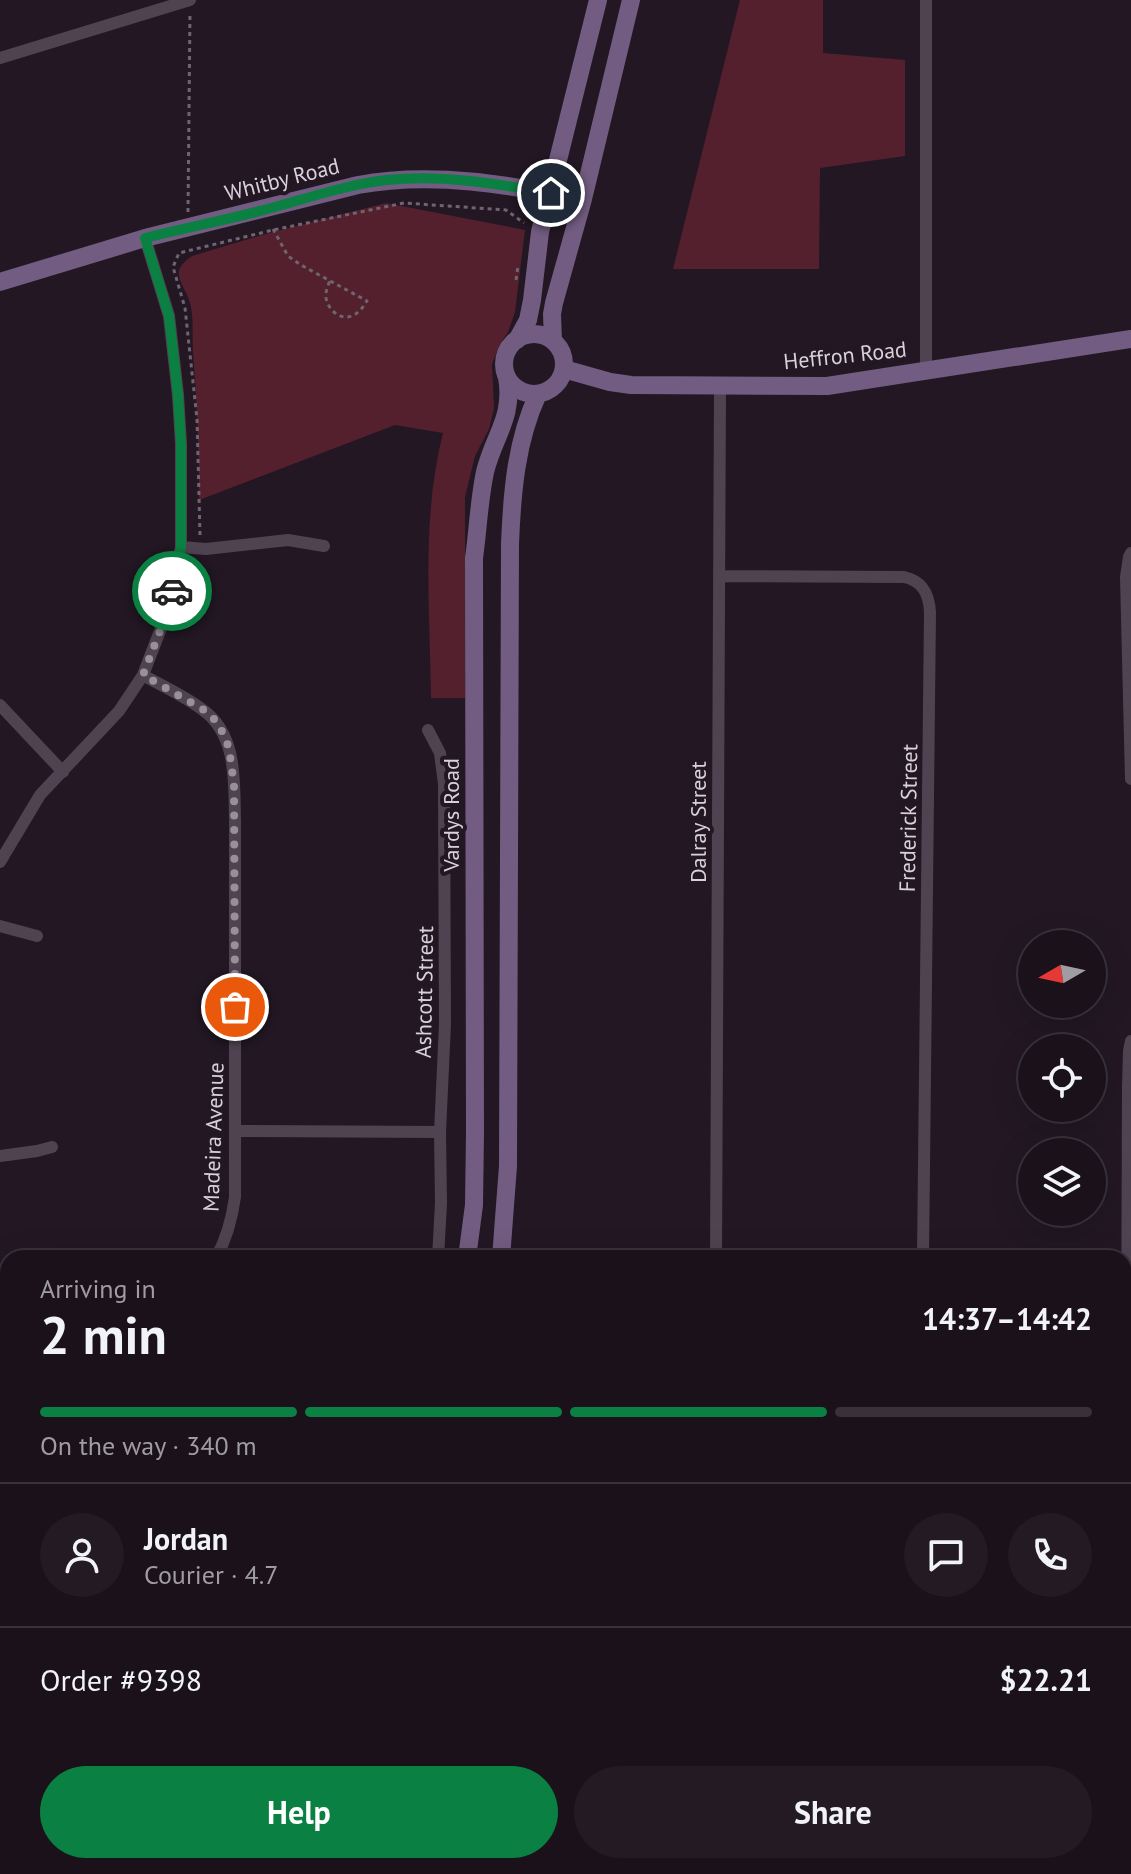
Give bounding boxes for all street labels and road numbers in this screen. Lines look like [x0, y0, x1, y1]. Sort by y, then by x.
street label: Whitby Road [222, 151, 342, 207]
street label: Heffron Road [782, 335, 908, 375]
street label: Frederick Street [893, 743, 923, 892]
street label: Vardys Road [437, 758, 465, 873]
street label: Dalray Street [684, 761, 712, 883]
street label: Ashcott Street [409, 925, 439, 1058]
street label: Madeira Avenue [196, 1062, 230, 1212]

